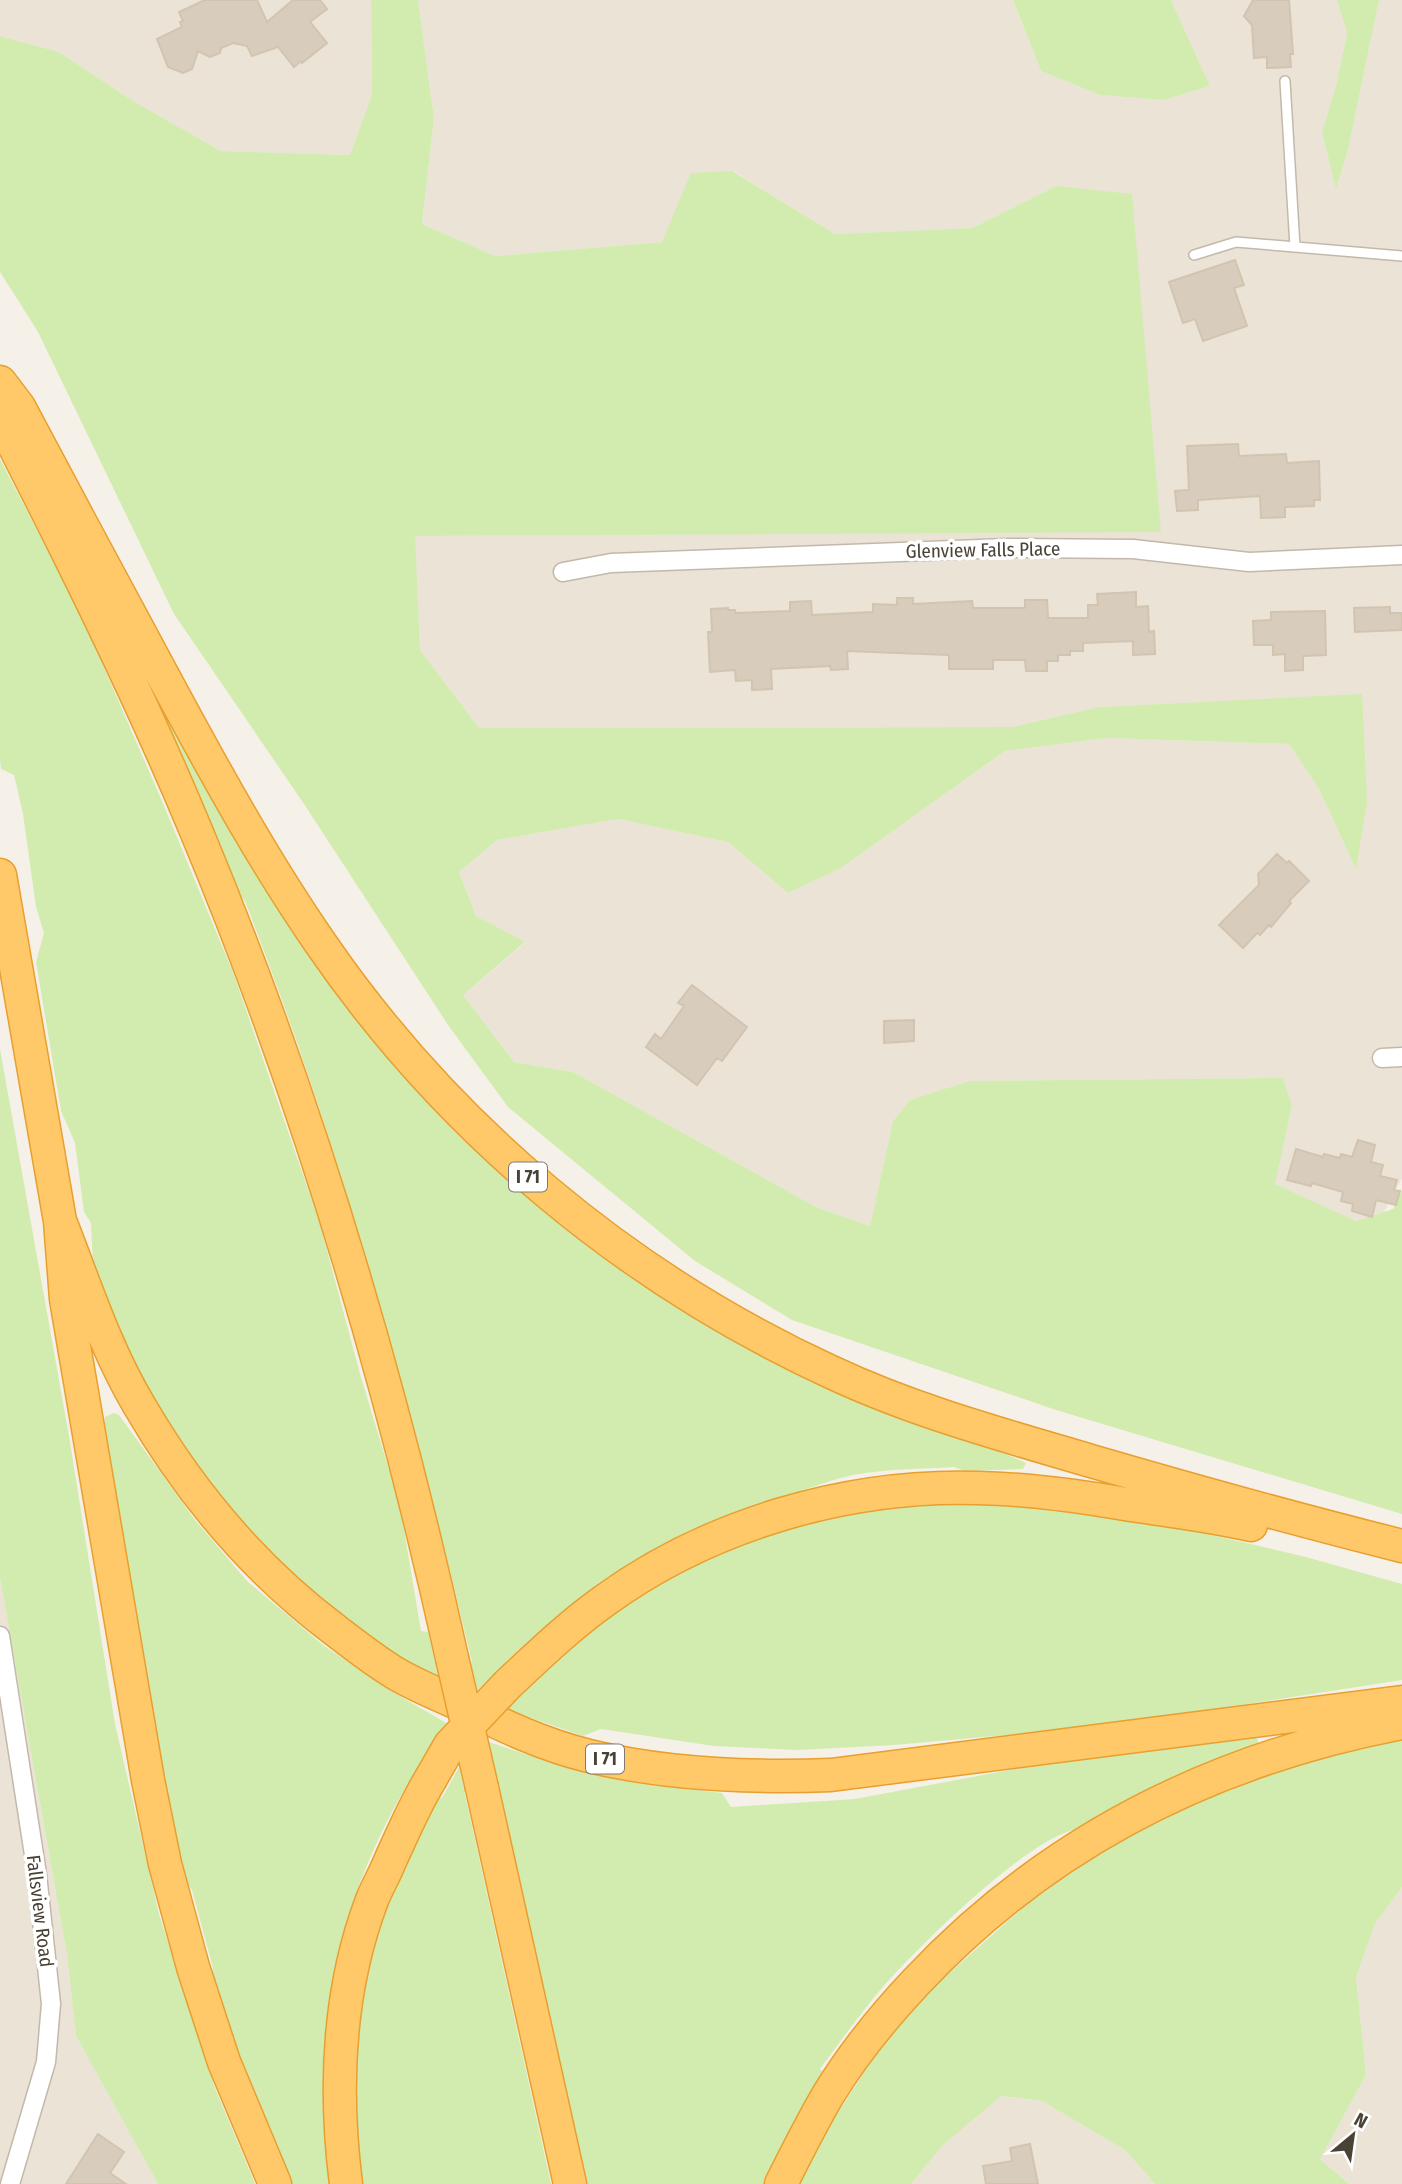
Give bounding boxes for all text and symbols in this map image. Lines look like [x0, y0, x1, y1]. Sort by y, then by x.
street label: Glenview Falls Place [905, 537, 1061, 563]
road number: I 71 [509, 1162, 547, 1192]
road number: I 71 [586, 1744, 624, 1774]
street label: Fallsview Road [22, 1853, 58, 1969]
north arrow [1318, 2100, 1388, 2170]
text: N [1350, 2108, 1372, 2133]

